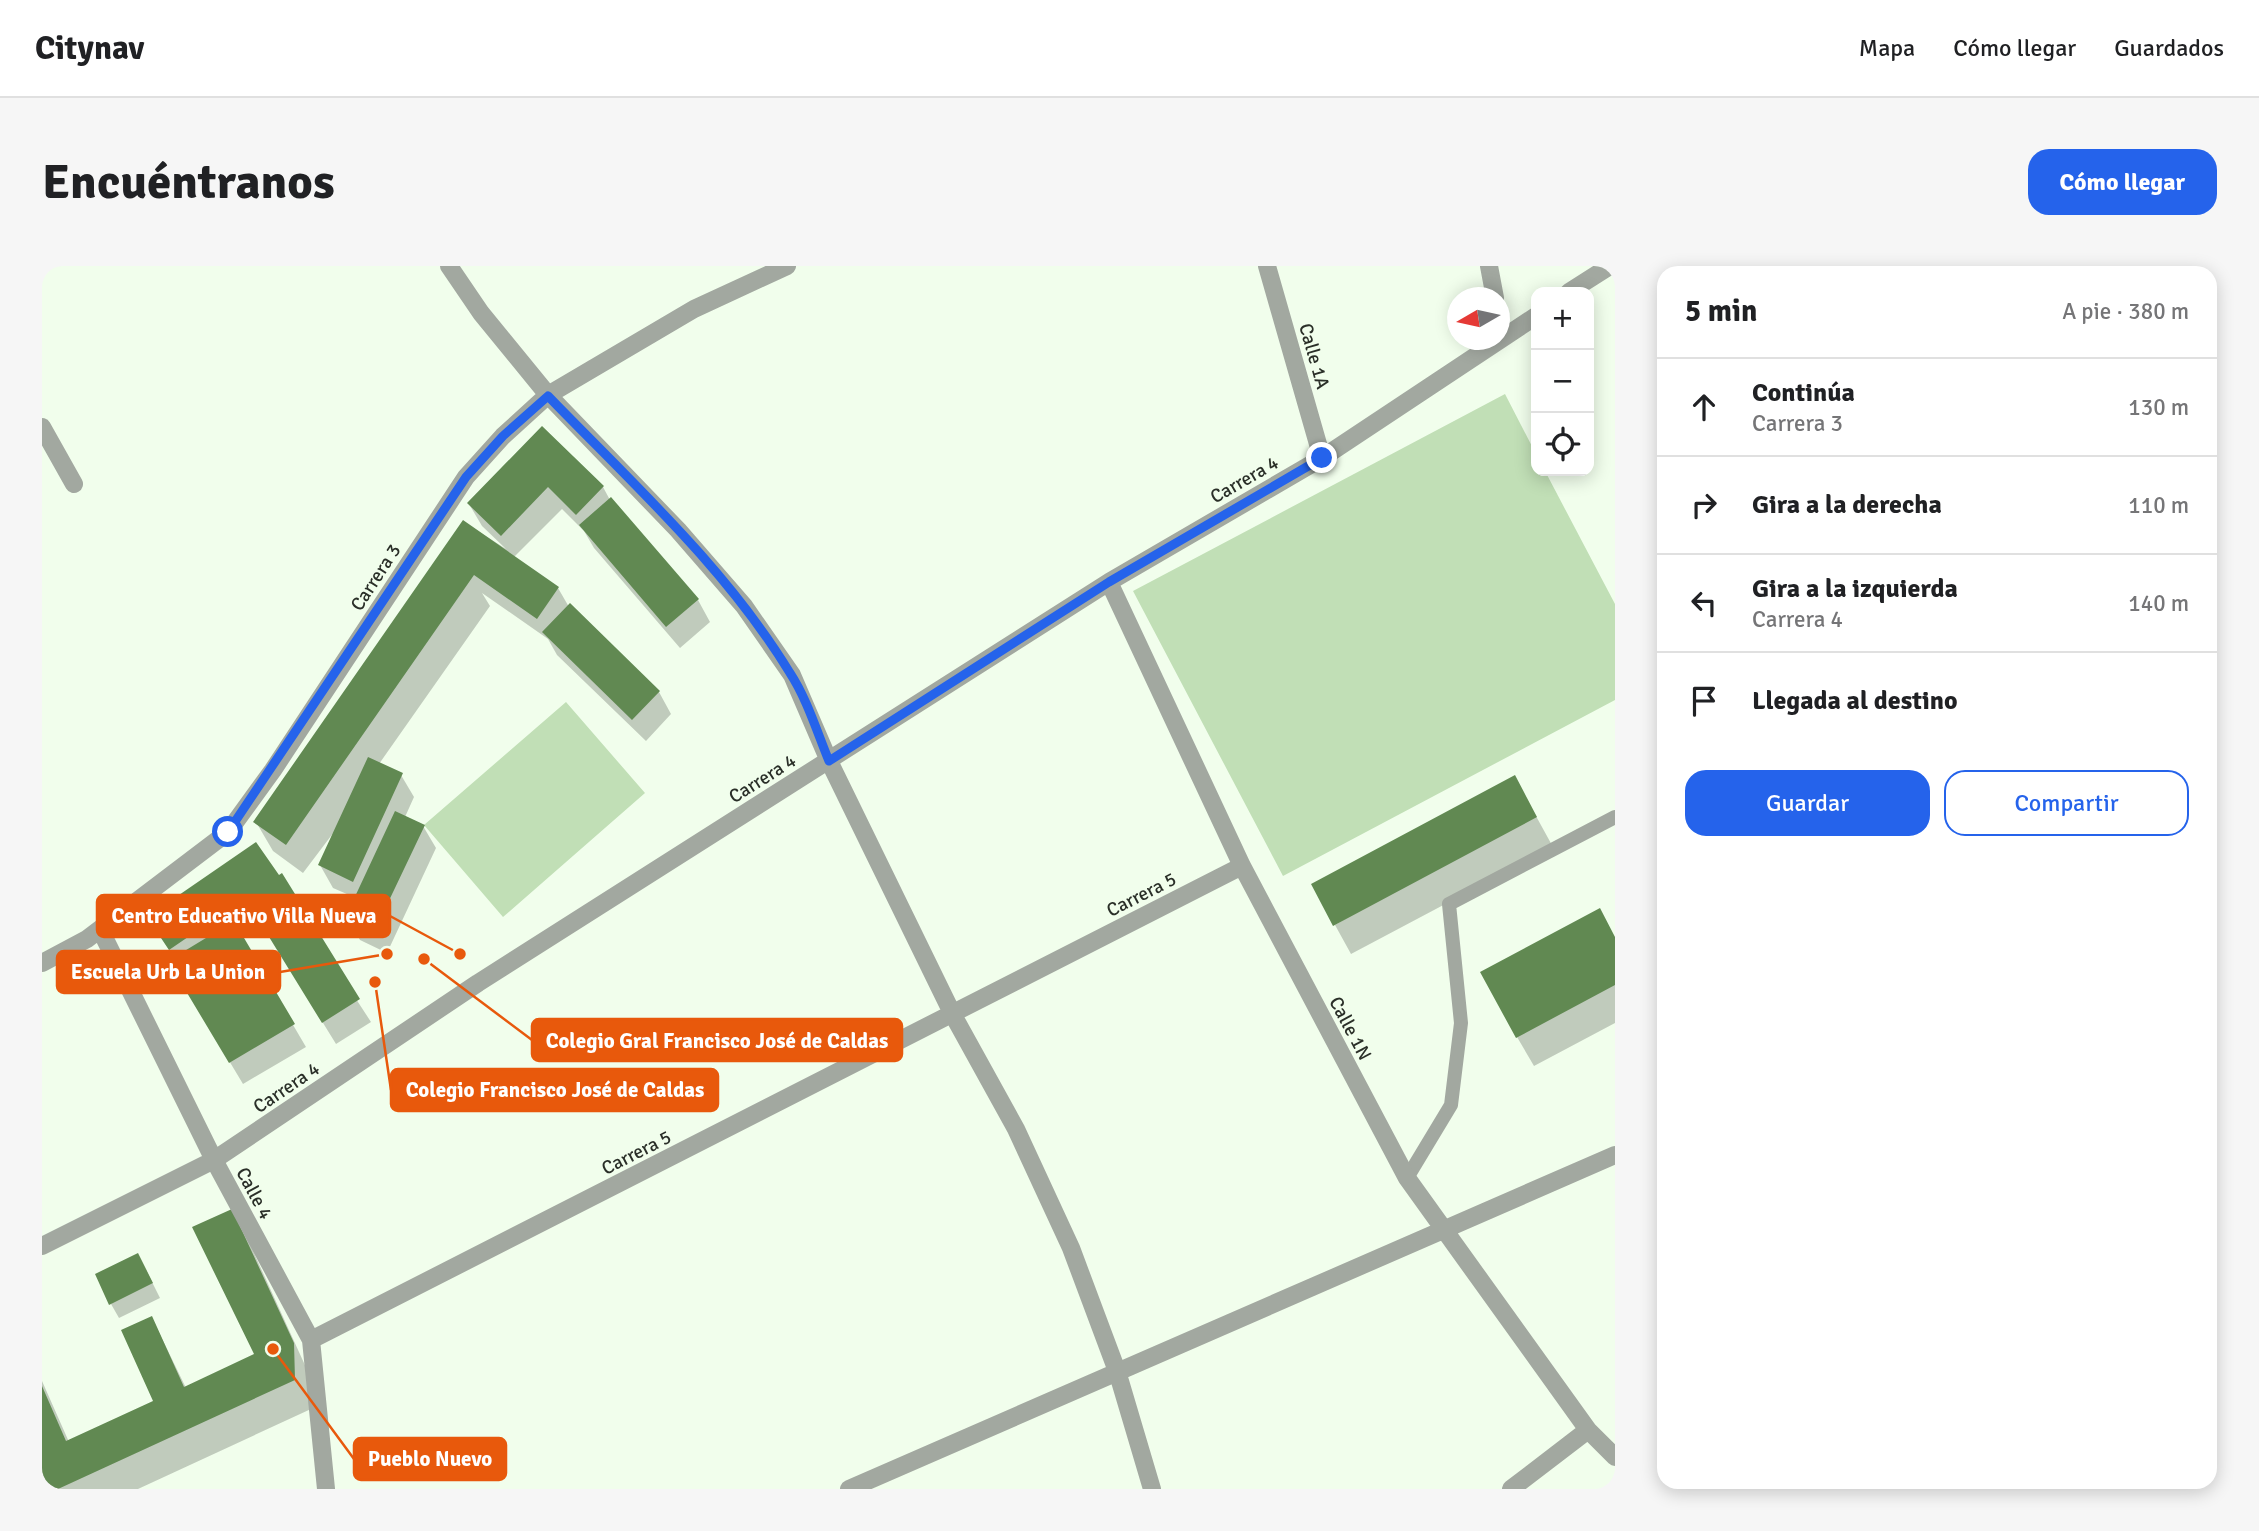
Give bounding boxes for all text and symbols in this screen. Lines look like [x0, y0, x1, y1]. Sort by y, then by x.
text: Citynav [35, 28, 144, 69]
text: Mapa [1859, 33, 1915, 63]
text: Cómo llegar [1953, 33, 2076, 63]
text: Guardados [2114, 33, 2224, 63]
button: Cómo llegar [2028, 149, 2217, 215]
text: Encuéntranos [42, 152, 335, 212]
north arrow [1447, 287, 1510, 350]
map controls [1531, 287, 1594, 476]
button: + [1531, 287, 1594, 350]
text: 5 min [1685, 293, 1757, 330]
text: A pie · 380 m [2062, 297, 2189, 326]
street label: Calle 1A [1293, 321, 1335, 392]
button: − [1531, 350, 1594, 413]
text: Continúa [1752, 377, 1855, 409]
icon: ahead [1685, 388, 1723, 426]
text: 130 m [2128, 393, 2189, 422]
text: Carrera 3 [1752, 409, 1843, 438]
button: locate [1531, 413, 1594, 476]
route end [1306, 442, 1337, 473]
street label: Carrera 4 [1206, 451, 1283, 509]
icon: right [1685, 486, 1723, 524]
text: Gira a la derecha [1752, 489, 1942, 521]
text: 110 m [2128, 491, 2189, 520]
street label: Carrera 3 [345, 540, 406, 616]
text: Gira a la izquierda [1752, 573, 1958, 605]
icon: left [1685, 584, 1723, 622]
text: 140 m [2128, 589, 2189, 618]
text: Carrera 4 [1752, 605, 1843, 634]
icon: arrive [1685, 682, 1723, 720]
text: Llegada al destino [1752, 685, 1958, 717]
street label: Carrera 4 [724, 749, 801, 809]
button: Guardar [1685, 770, 1930, 836]
button: Compartir [1944, 770, 2189, 836]
route start [212, 816, 243, 847]
street label: Carrera 5 [1103, 867, 1180, 923]
callout: Centro Educativo Villa Nueva [97, 895, 390, 937]
text: Centro Educativo Villa Nueva [111, 903, 377, 929]
callout: Escuela Urb La Union [57, 951, 280, 993]
text: Escuela Urb La Union [71, 959, 265, 985]
street label: Calle 1N [1323, 993, 1377, 1064]
callout: Colegio Gral Francisco José de Caldas [532, 1019, 902, 1061]
text: Colegio Gral Francisco José de Caldas [546, 1028, 888, 1054]
street label: Carrera 4 [249, 1057, 324, 1119]
callout: Colegio Francisco José de Caldas [391, 1069, 718, 1111]
text: Colegio Francisco José de Caldas [406, 1077, 704, 1103]
street label: Carrera 5 [598, 1125, 675, 1181]
street label: Calle 4 [230, 1163, 278, 1224]
callout: Pueblo Nuevo [354, 1438, 506, 1480]
text: Pueblo Nuevo [368, 1446, 492, 1472]

